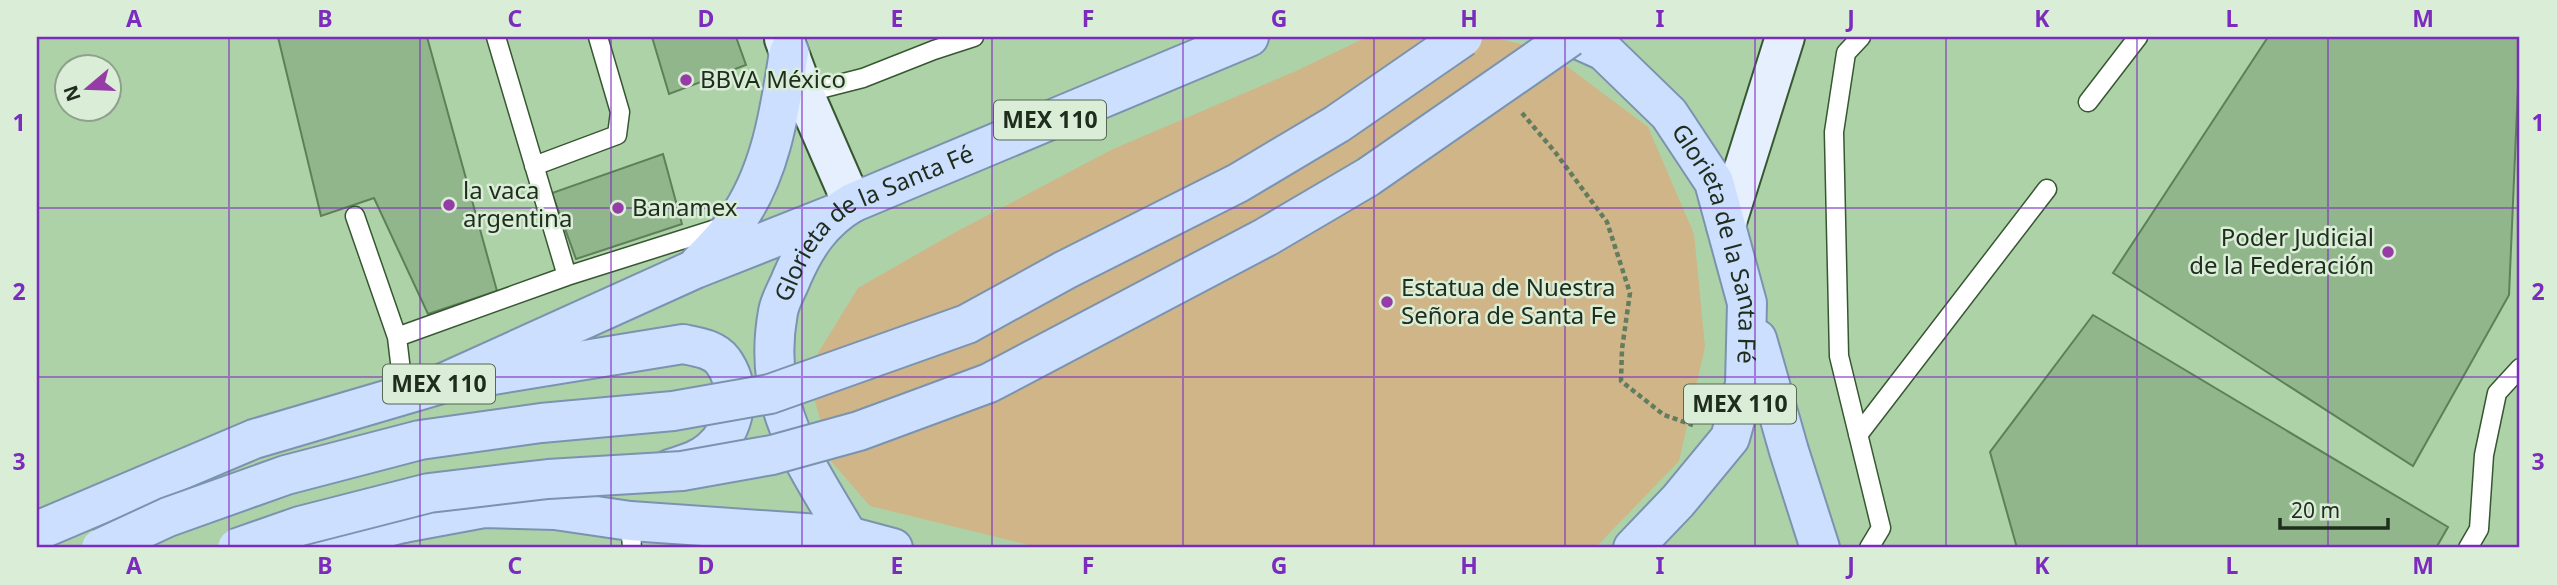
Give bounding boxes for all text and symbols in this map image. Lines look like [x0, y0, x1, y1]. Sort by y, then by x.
text: A [126, 2, 142, 34]
text: B [317, 2, 333, 34]
text: C [508, 2, 523, 34]
text: D [698, 2, 714, 34]
text: E [891, 2, 903, 34]
text: F [1082, 2, 1094, 34]
text: G [1271, 2, 1287, 34]
text: H [1460, 2, 1478, 34]
text: I [1656, 2, 1665, 34]
text: J [1845, 2, 1855, 34]
text: K [2034, 2, 2050, 34]
text: L [2226, 2, 2239, 34]
text: M [2412, 2, 2434, 34]
north arrow [52, 52, 122, 122]
place label: BBVA México [700, 62, 846, 95]
marker: BBVA México [678, 72, 694, 88]
text: N [57, 82, 87, 105]
road number: MEX 110 [994, 100, 1106, 140]
text: 1 [12, 106, 26, 138]
text: 1 [2531, 106, 2545, 138]
street label: Glorieta de la Santa Fé [1665, 117, 1766, 364]
street label: Glorieta de la Santa Fé [765, 136, 978, 306]
place label: la vaca argentina [463, 173, 572, 234]
place label: Banamex [632, 190, 738, 223]
marker: la vaca argentina [441, 197, 457, 213]
marker: Banamex [610, 200, 626, 216]
place label: Poder Judicial de la Federación [2189, 220, 2374, 281]
marker: Poder Judicial de la Federación [2380, 244, 2396, 260]
place label: Estatua de Nuestra Señora de Santa Fe [1401, 270, 1617, 331]
text: 2 [12, 275, 26, 307]
text: 2 [2531, 275, 2545, 307]
marker: Estatua de Nuestra Señora de Santa Fe [1379, 294, 1395, 310]
road number: MEX 110 [383, 364, 495, 404]
road number: MEX 110 [1684, 384, 1796, 424]
text: 3 [12, 445, 26, 477]
text: 3 [2531, 445, 2545, 477]
scale bar [2280, 487, 2389, 531]
text: 20 m [2291, 496, 2340, 524]
text: A [126, 549, 142, 581]
text: B [317, 549, 333, 581]
text: C [508, 549, 523, 581]
text: D [698, 549, 714, 581]
text: E [891, 549, 903, 581]
text: F [1082, 549, 1094, 581]
text: G [1271, 549, 1287, 581]
text: H [1460, 549, 1478, 581]
text: I [1656, 549, 1665, 581]
text: J [1845, 549, 1855, 581]
text: K [2034, 549, 2050, 581]
text: L [2226, 549, 2239, 581]
text: M [2412, 549, 2434, 581]

